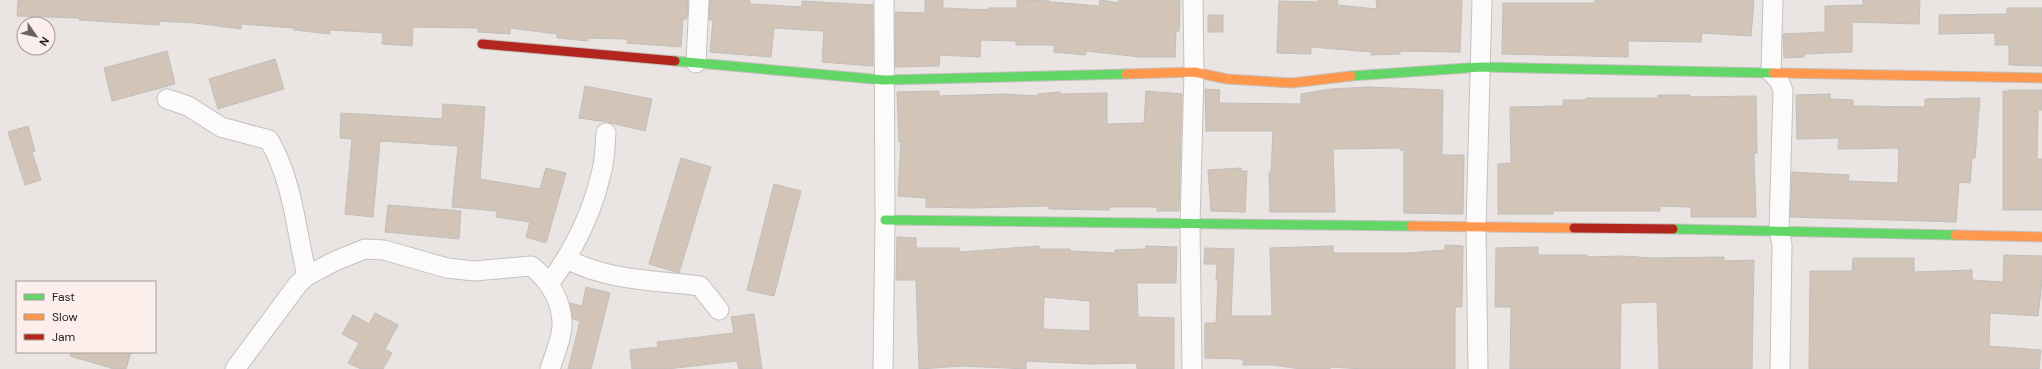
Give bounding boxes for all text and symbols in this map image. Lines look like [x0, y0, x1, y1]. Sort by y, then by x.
north arrow [16, 16, 56, 56]
text: N [36, 34, 52, 49]
legend [16, 281, 156, 353]
text: Fast [52, 289, 75, 305]
text: Slow [52, 309, 78, 325]
text: Jam [52, 329, 75, 345]

